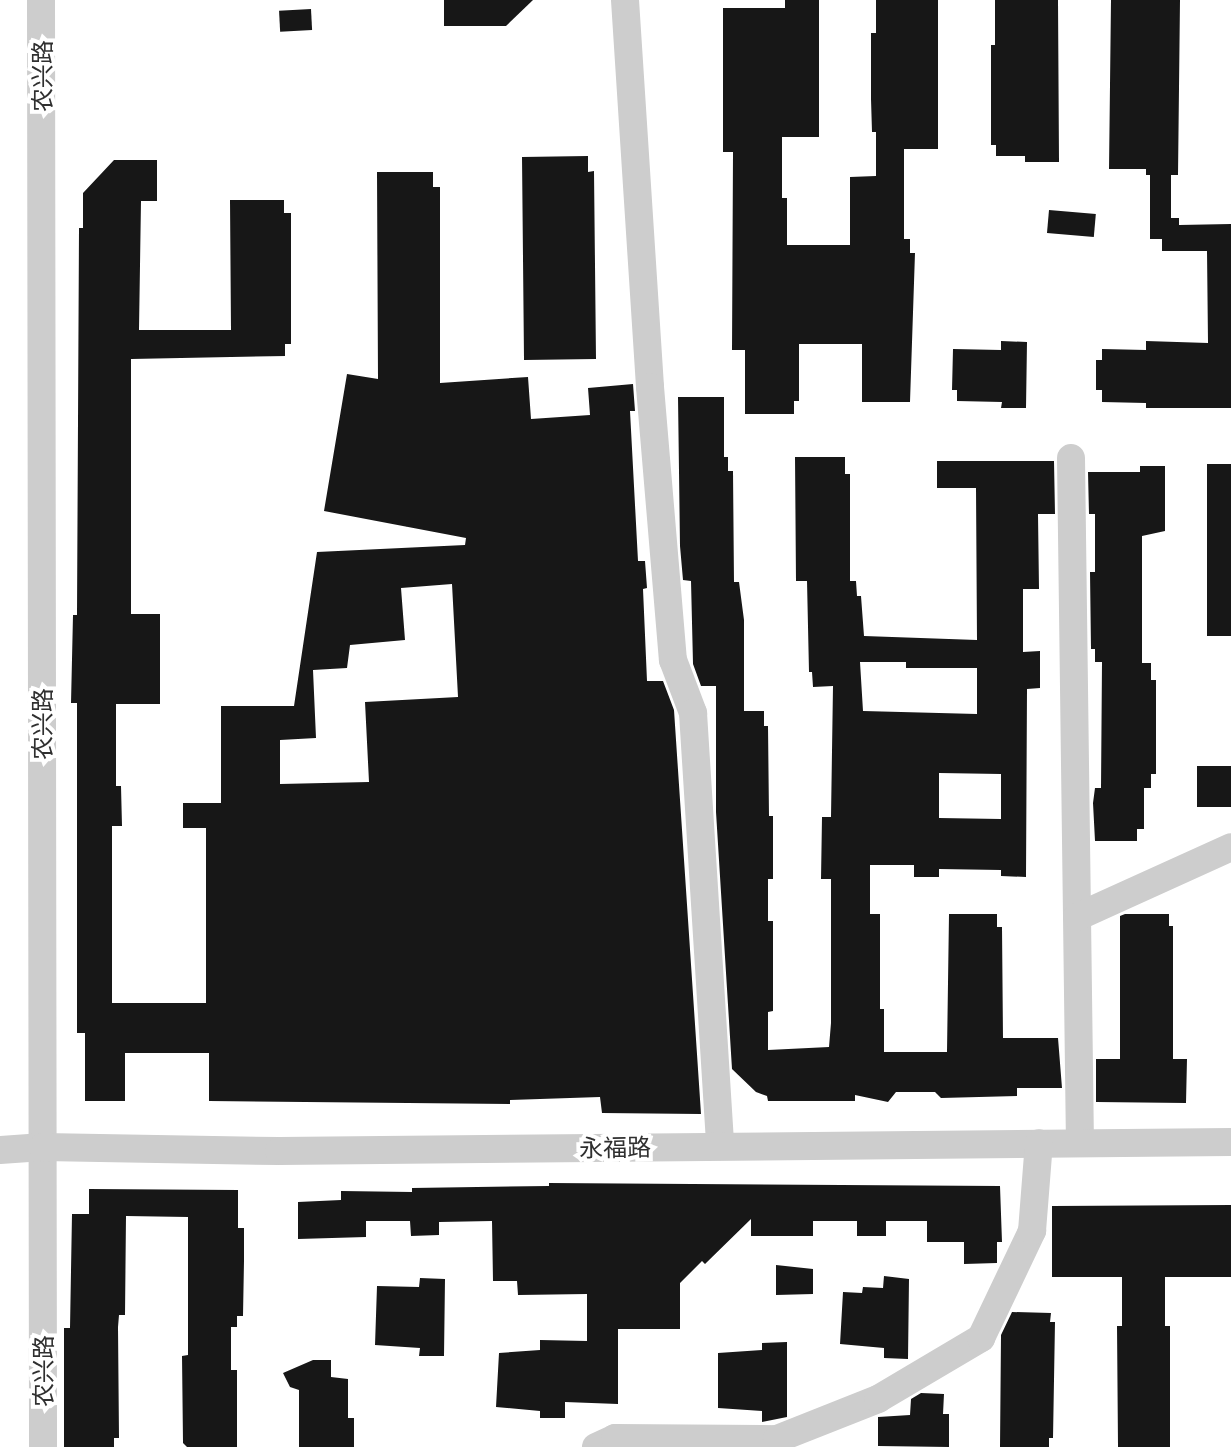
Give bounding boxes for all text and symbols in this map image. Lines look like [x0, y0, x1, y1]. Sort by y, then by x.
street label: 农兴路 [28, 40, 56, 112]
street label: 农兴路 [28, 688, 56, 760]
street label: 永福路 [579, 1132, 651, 1162]
street label: 农兴路 [29, 1335, 57, 1407]

